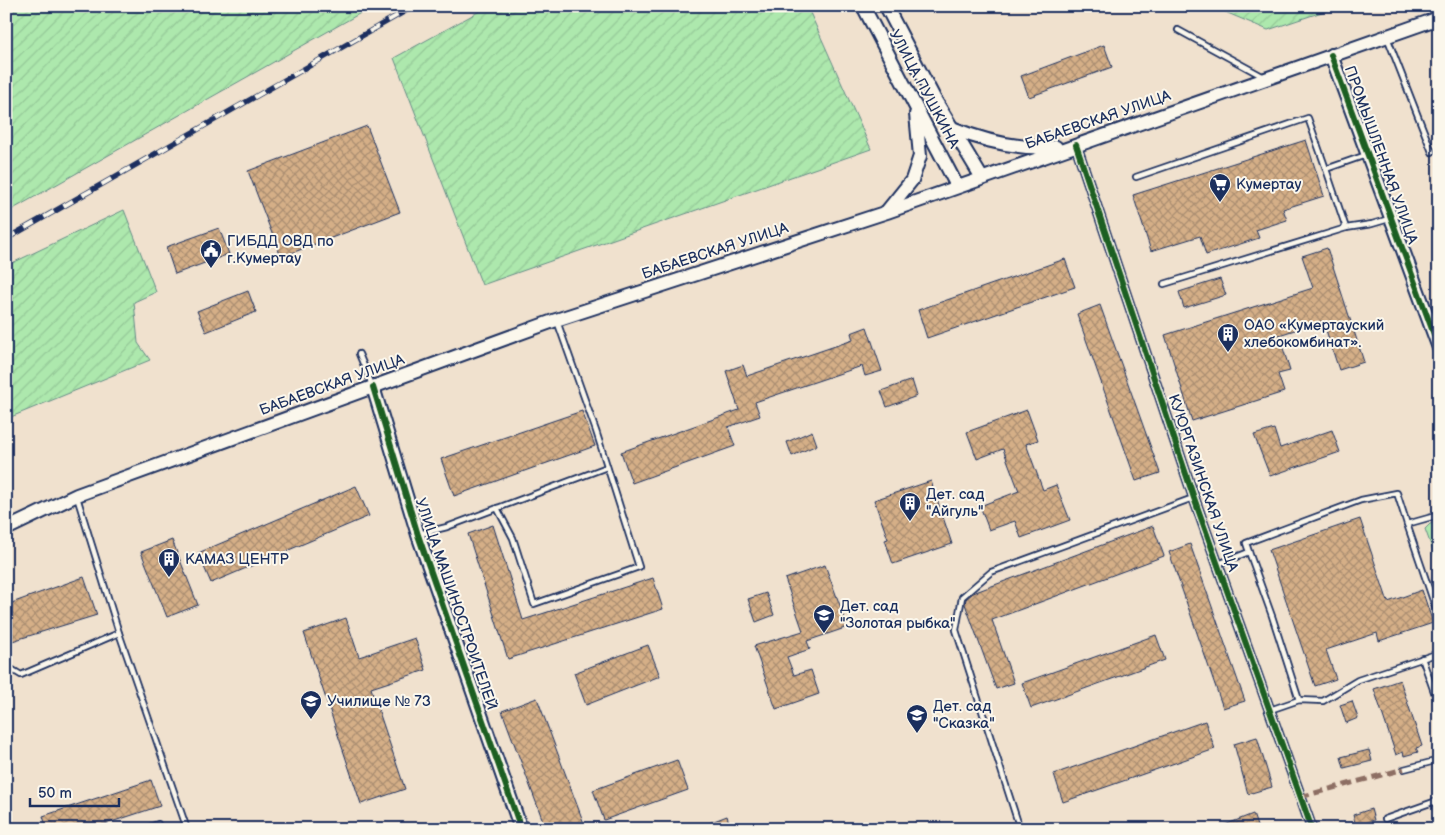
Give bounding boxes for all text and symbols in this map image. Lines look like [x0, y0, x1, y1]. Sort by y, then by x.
street label: УЛИЦА ПУШКИНА [885, 26, 964, 152]
street label: ПРОМЫШЛЕННАЯ УЛИЦА [1340, 63, 1422, 248]
street label: БАБАЕВСКАЯ УЛИЦА [1023, 86, 1174, 154]
supermarket icon: Кумертау [1208, 172, 1232, 203]
place label: Кумертау [1236, 175, 1302, 194]
street label: БАБАЕВСКАЯ УЛИЦА [639, 218, 791, 284]
place label: ГИБДД ОВД по г.Кумертау [227, 232, 334, 268]
public building icon: ГИБДД ОВД по г.Кумертау [199, 238, 223, 269]
place label: ОАО «Кумертауский хлебокомбинат». [1244, 316, 1384, 352]
building icon: ОАО «Кумертауский хлебокомбинат». [1216, 322, 1240, 353]
street label: БАБАЕВСКАЯ УЛИЦА [257, 350, 408, 420]
street label: КУЮРГАЗИНСКАЯ УЛИЦА [1164, 392, 1243, 575]
place label: Дет. сад "Айгуль" [926, 485, 984, 521]
building icon: Дет. сад "Айгуль" [898, 491, 922, 522]
street label: УЛИЦА МАШИНОСТРОИТЕЛЕЙ [411, 495, 501, 713]
building icon: КАМАЗ ЦЕНТР [157, 547, 181, 578]
place label: КАМАЗ ЦЕНТР [185, 550, 289, 569]
place label: Дет. сад "Золотая рыбка" [840, 597, 956, 633]
school or university icon: Дет. сад "Золотая рыбка" [812, 603, 836, 634]
school or university icon: Училище № 73 [299, 689, 323, 720]
place label: Училище № 73 [327, 692, 431, 711]
place label: Дет. сад "Сказка" [933, 697, 995, 733]
school or university icon: Дет. сад "Сказка" [905, 703, 929, 734]
scale bar [30, 775, 119, 807]
text: 50 m [38, 784, 72, 803]

